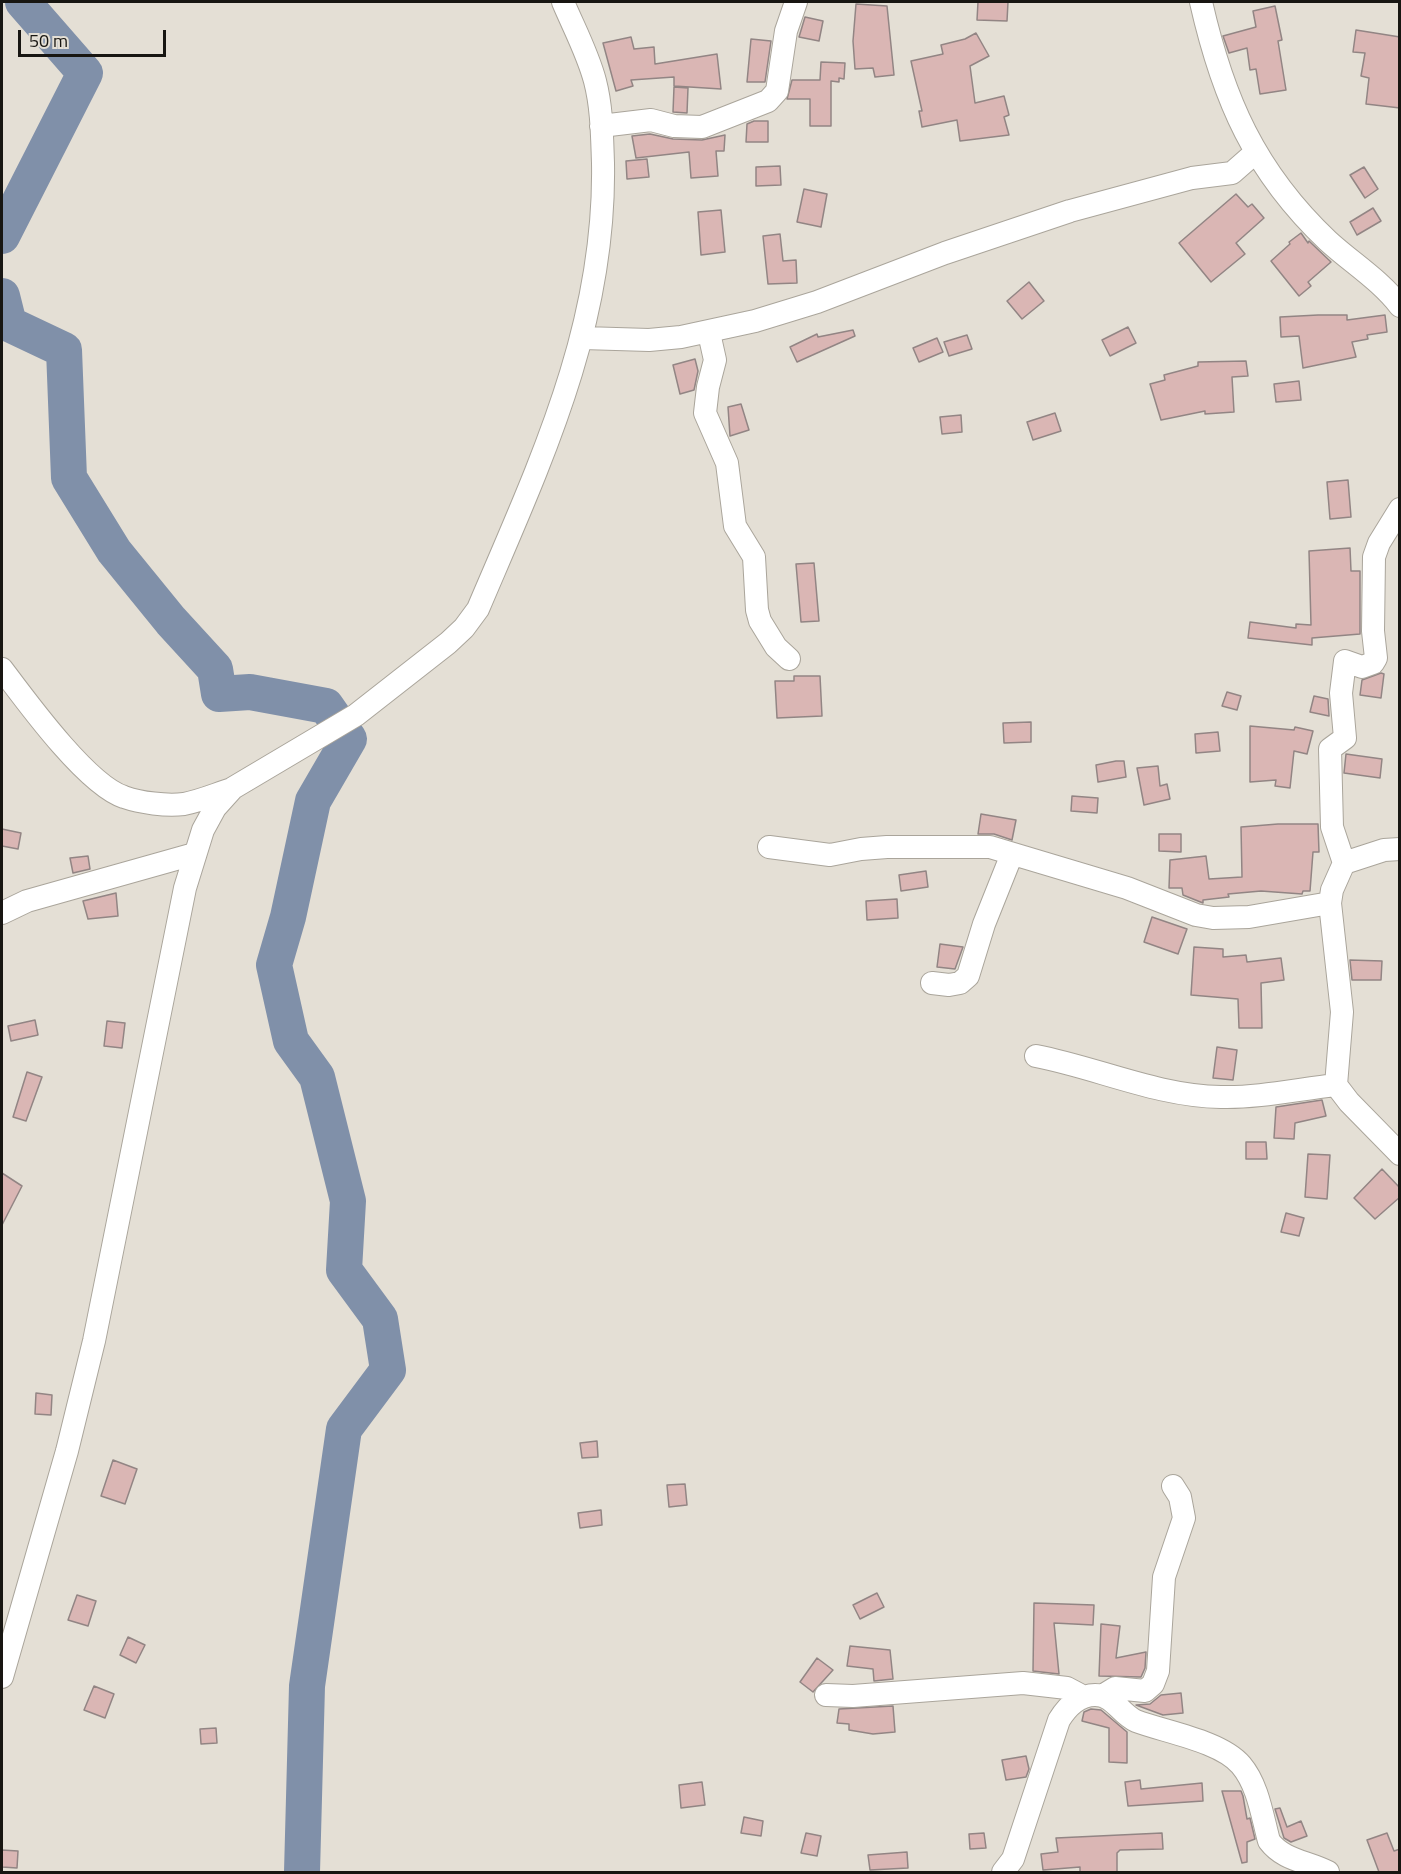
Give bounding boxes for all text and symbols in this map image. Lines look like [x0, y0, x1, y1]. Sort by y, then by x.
scale bar [21, 18, 170, 56]
text: 50 m [29, 27, 68, 54]

